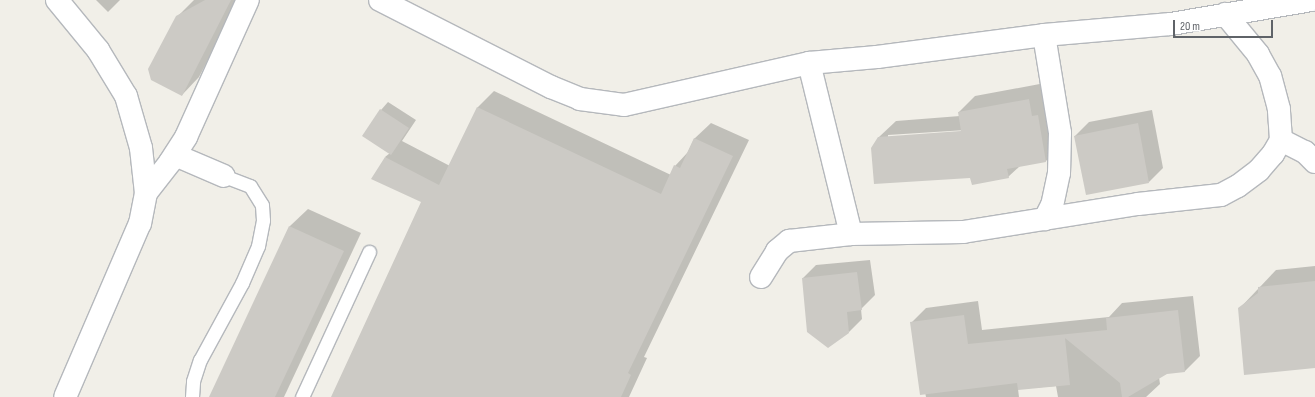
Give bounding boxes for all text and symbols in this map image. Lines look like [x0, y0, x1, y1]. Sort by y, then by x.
scale bar [1175, 12, 1275, 38]
text: 20 m [1180, 19, 1200, 34]

